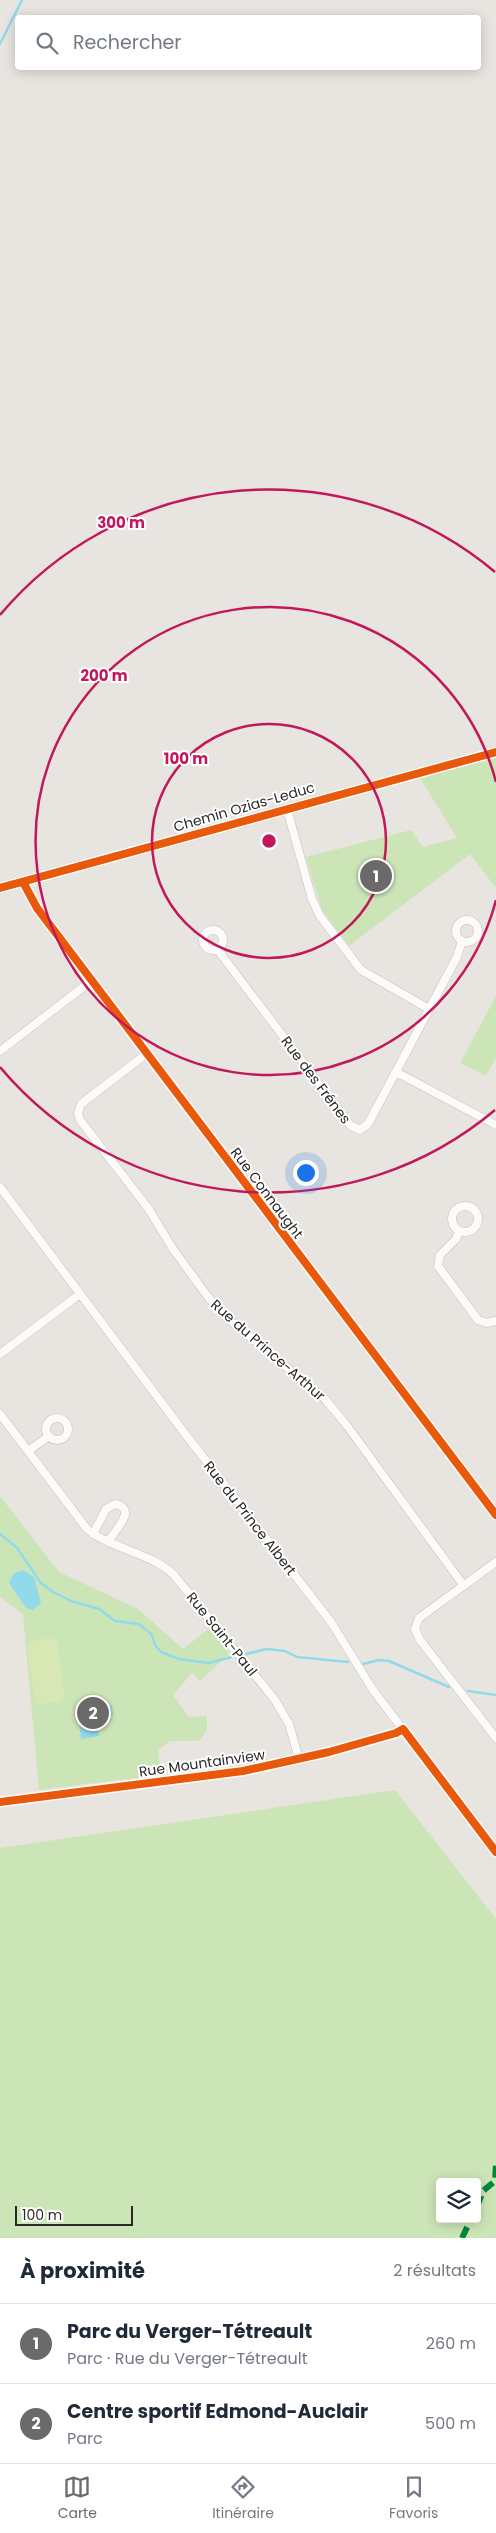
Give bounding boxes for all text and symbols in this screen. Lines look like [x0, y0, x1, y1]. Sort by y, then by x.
search box [15, 15, 481, 70]
icon: search [33, 29, 61, 57]
text: Rechercher [73, 29, 181, 56]
text: 300 m [97, 512, 145, 533]
text: 200 m [80, 665, 128, 686]
text: 100 m [164, 748, 208, 769]
street label: Chemin Ozias-Leduc [171, 777, 317, 837]
centre of rings [260, 832, 278, 850]
pin: 1 [360, 857, 392, 895]
street label: Rue des Frénes [276, 1032, 356, 1128]
street label: Rue Connaught [226, 1143, 308, 1243]
your location [293, 1160, 319, 1186]
street label: Rue du Prince-Arthur [207, 1295, 329, 1405]
street label: Rue du Prince Albert [199, 1457, 301, 1579]
street label: Rue Saint-Paul [182, 1588, 262, 1680]
pin: 2 [77, 1694, 109, 1732]
street label: Rue Mountainview [138, 1744, 267, 1782]
map controls [436, 2178, 481, 2223]
button: layers [436, 2178, 481, 2223]
scale bar [15, 2203, 132, 2226]
text: 100 m [22, 2205, 62, 2225]
text: À proximité [20, 2256, 145, 2285]
text: 2 résultats [393, 2259, 476, 2282]
text: Parc du Verger-Tétreault [67, 2318, 312, 2345]
text: 1 [33, 2332, 39, 2355]
text: 260 m [426, 2332, 476, 2355]
text: Parc · Rue du Verger-Tétreault [67, 2347, 308, 2370]
text: Centre sportif Edmond-Auclair [67, 2398, 368, 2425]
text: 2 [31, 2412, 41, 2435]
text: 500 m [425, 2412, 476, 2435]
text: Parc [67, 2427, 103, 2450]
tab: Carte [58, 2473, 97, 2524]
tab: Itinéraire [212, 2473, 274, 2524]
tab: Favoris [389, 2473, 438, 2524]

